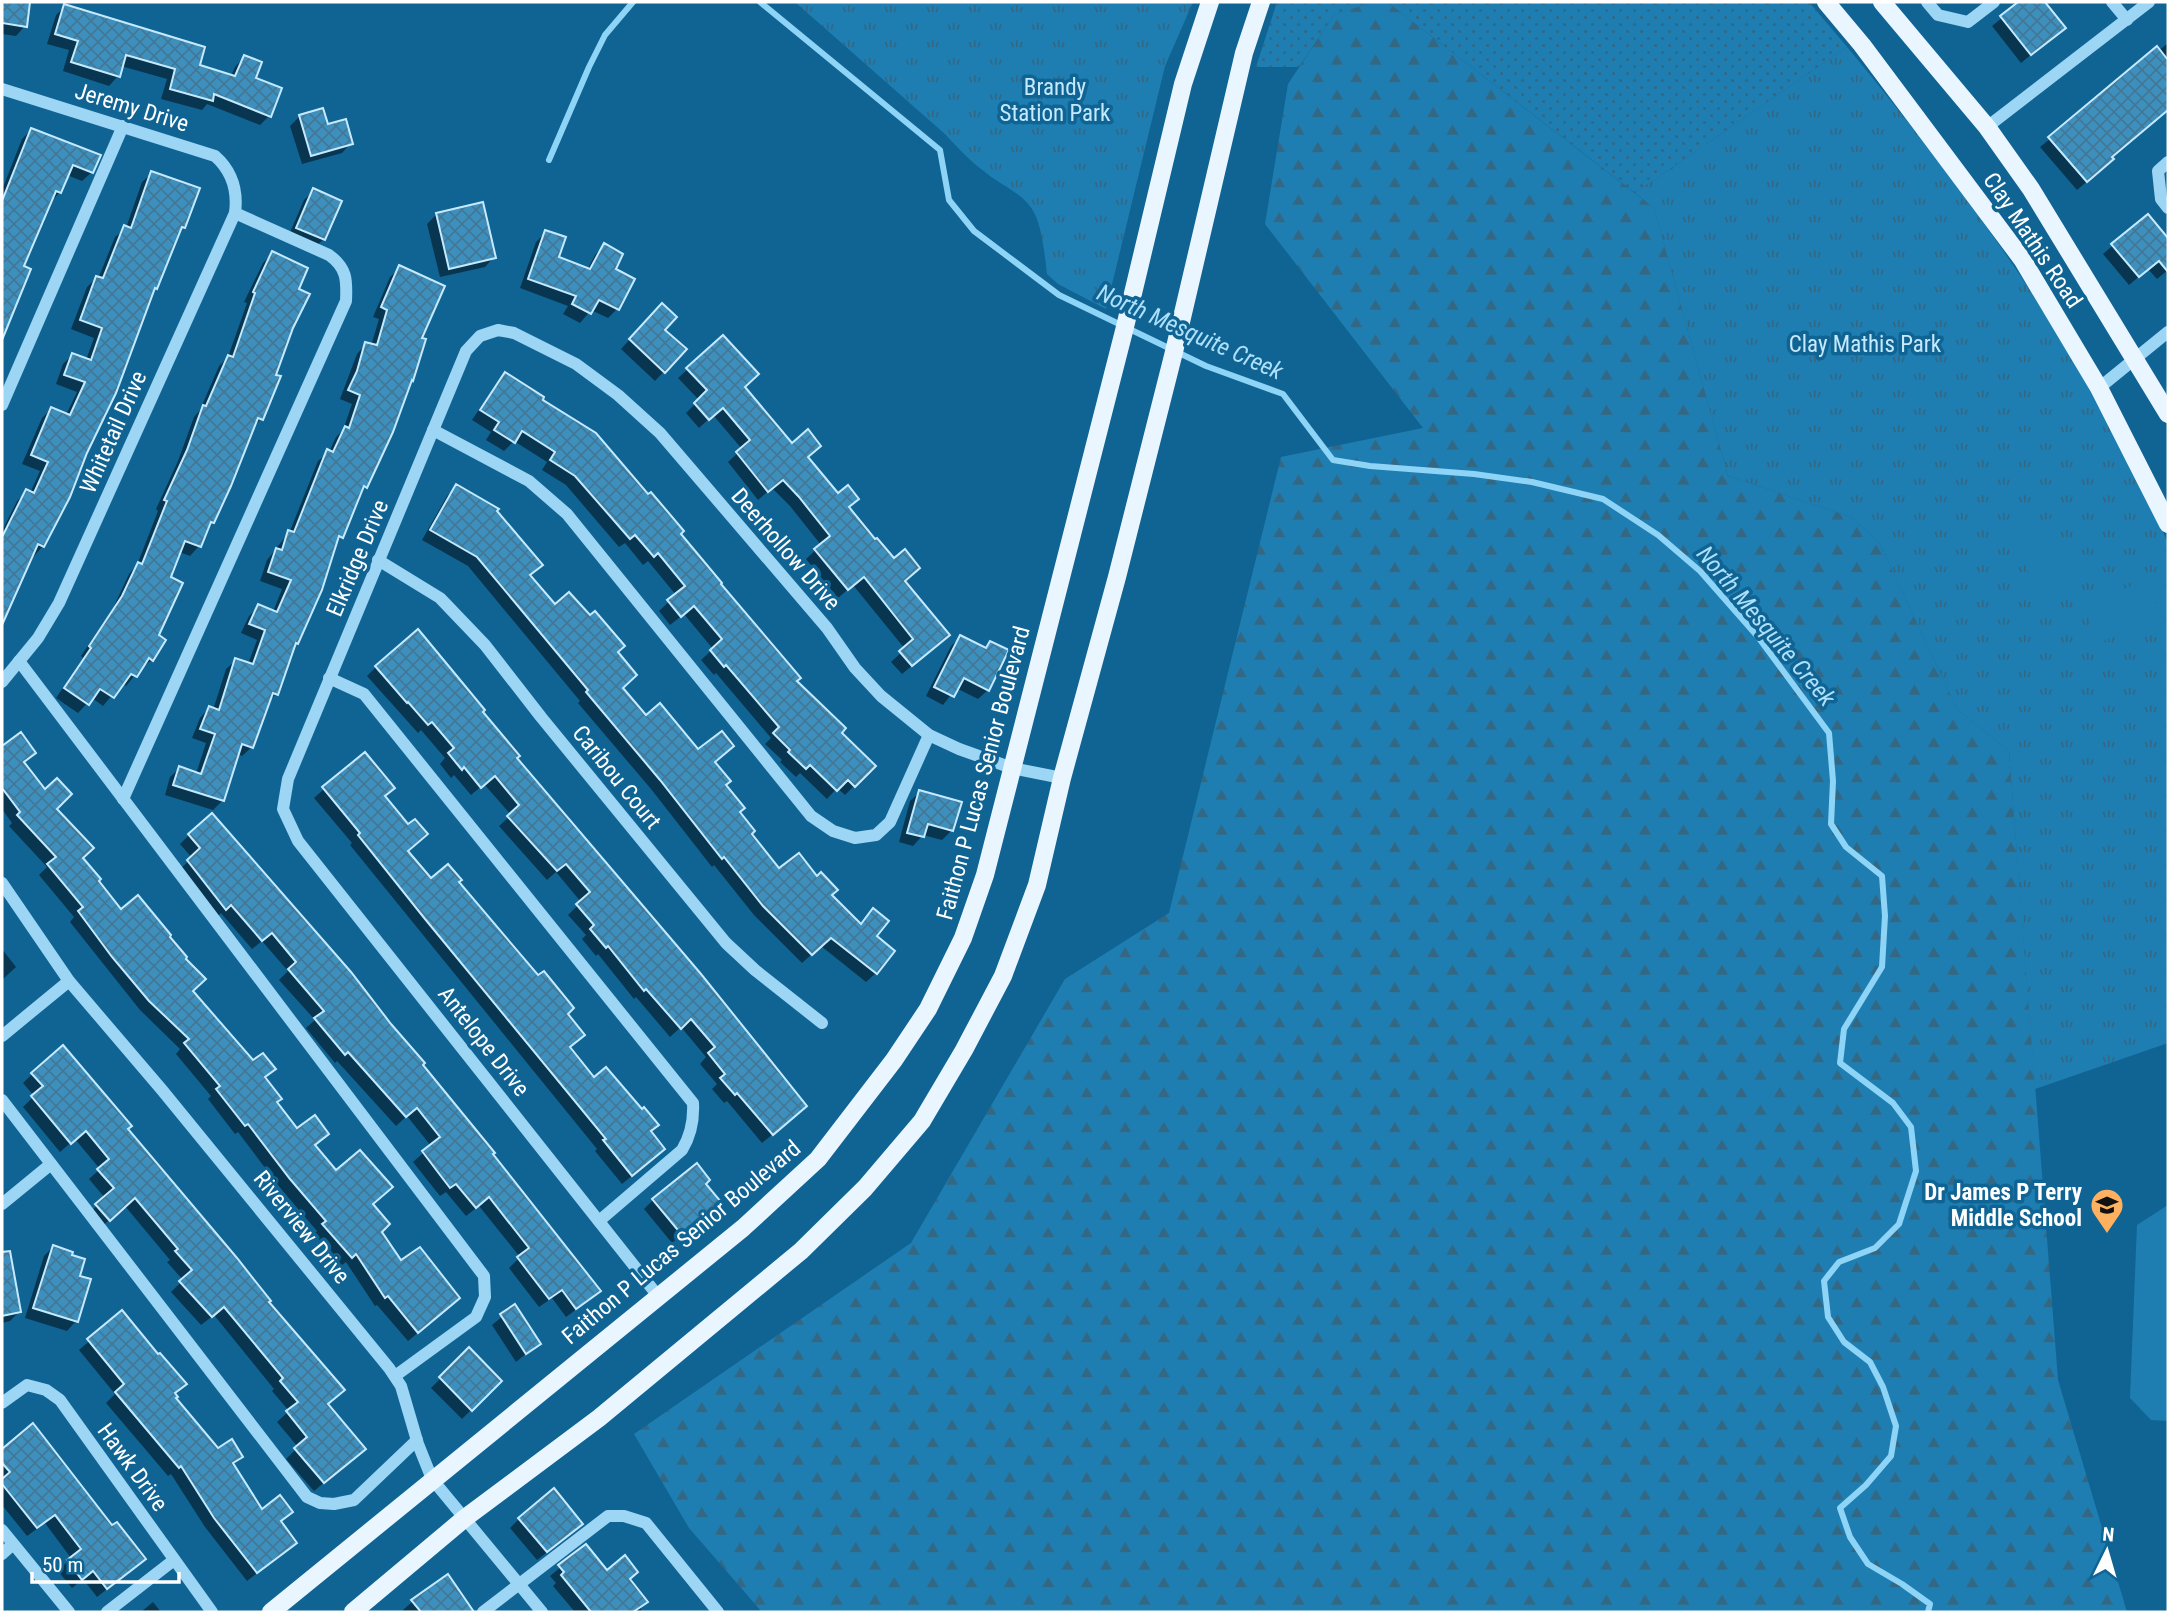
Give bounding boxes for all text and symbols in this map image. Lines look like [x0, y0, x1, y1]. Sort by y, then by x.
park label: Brandy Station Park [1000, 74, 1111, 127]
street label: Jeremy Drive [72, 77, 192, 138]
street label: Clay Mathis Road [1977, 167, 2088, 313]
water label: North Mesquite Creek [1093, 278, 1288, 386]
park label: Clay Mathis Park [1789, 331, 1942, 358]
street label: Whitetail Drive [74, 367, 152, 498]
street label: Deerhollow Drive [725, 483, 846, 616]
street label: Elkridge Drive [321, 496, 394, 621]
water label: North Mesquite Creek [1691, 540, 1841, 712]
street label: Faithon P Lucas Senior Boulevard [931, 623, 1036, 923]
street label: Caribou Court [567, 720, 667, 835]
street label: Antelope Drive [432, 981, 535, 1102]
street label: Faithon P Lucas Senior Boulevard [557, 1135, 806, 1350]
street label: Riverview Drive [248, 1166, 355, 1289]
place label: Dr James P Terry Middle School [1924, 1179, 2083, 1232]
school or university icon: Dr James P Terry Middle School [2088, 1186, 2126, 1235]
street label: Hawk Drive [92, 1418, 173, 1516]
north arrow [2072, 1516, 2142, 1586]
text: N [2102, 1523, 2115, 1547]
scale bar [32, 1540, 178, 1584]
text: 50 m [42, 1553, 83, 1577]

